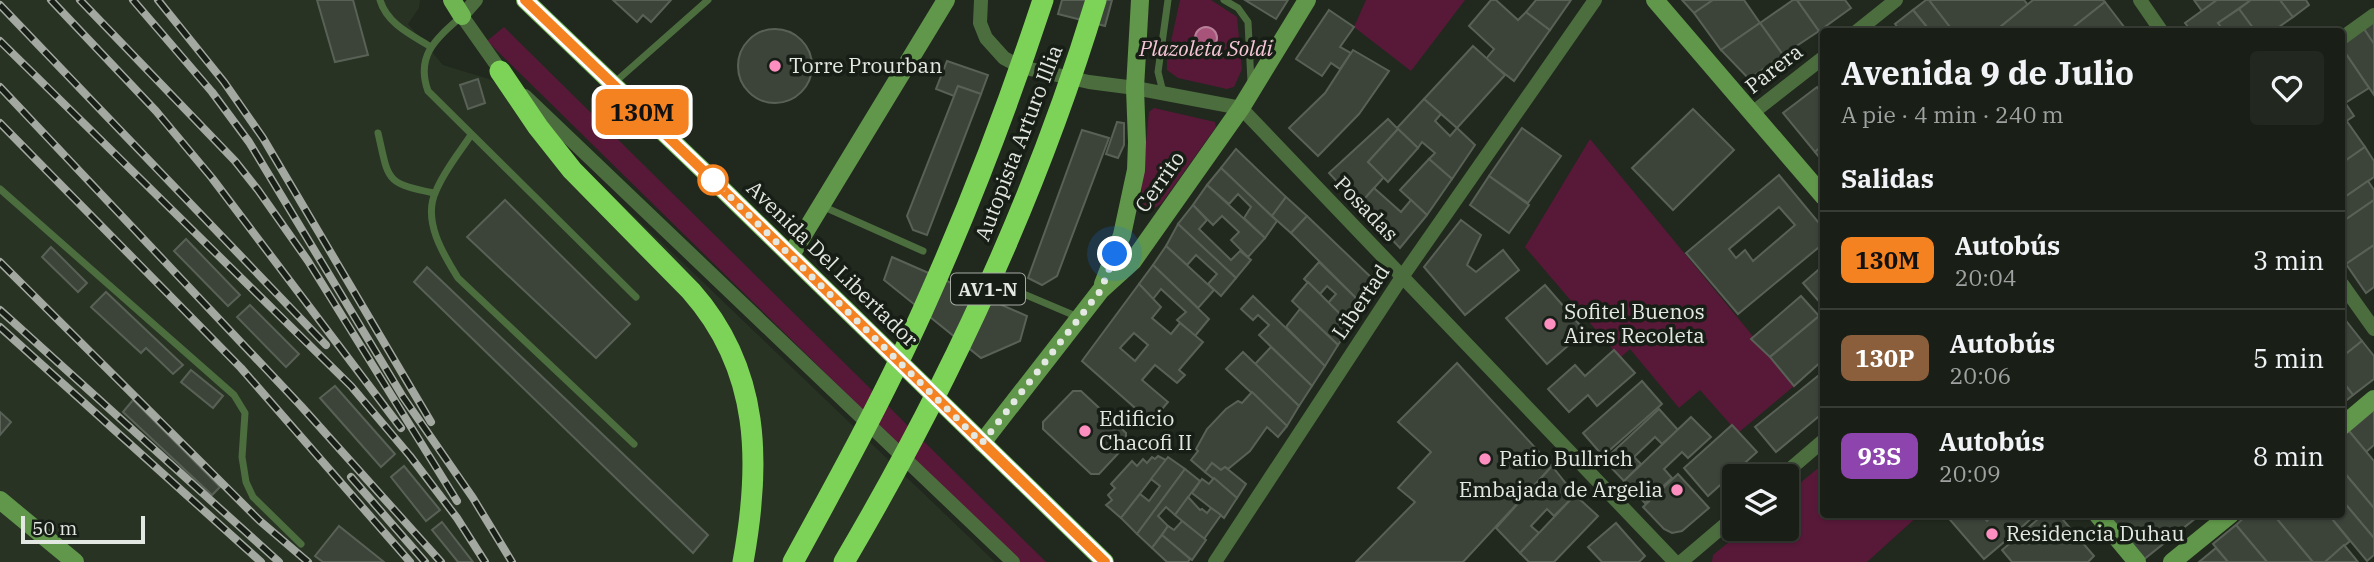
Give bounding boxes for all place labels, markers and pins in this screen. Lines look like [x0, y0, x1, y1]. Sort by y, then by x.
place label: Torre Prourban [789, 51, 942, 79]
marker: Torre Prourban [767, 58, 783, 74]
unlabelled marker [698, 165, 728, 195]
place label: Sofitel Buenos Aires Recoleta [1564, 297, 1705, 349]
marker: Sofitel Buenos Aires Recoleta [1542, 316, 1558, 332]
place label: Edificio Chacofi II [1099, 404, 1192, 456]
marker: Edificio Chacofi II [1077, 423, 1093, 439]
place label: Patio Bullrich [1499, 444, 1633, 472]
marker: Patio Bullrich [1477, 451, 1493, 467]
place label: Embajada de Argelia [1459, 475, 1663, 503]
marker: Embajada de Argelia [1669, 482, 1685, 498]
place label: Residencia Duhau [2006, 519, 2184, 547]
marker: Residencia Duhau [1984, 526, 2000, 542]

